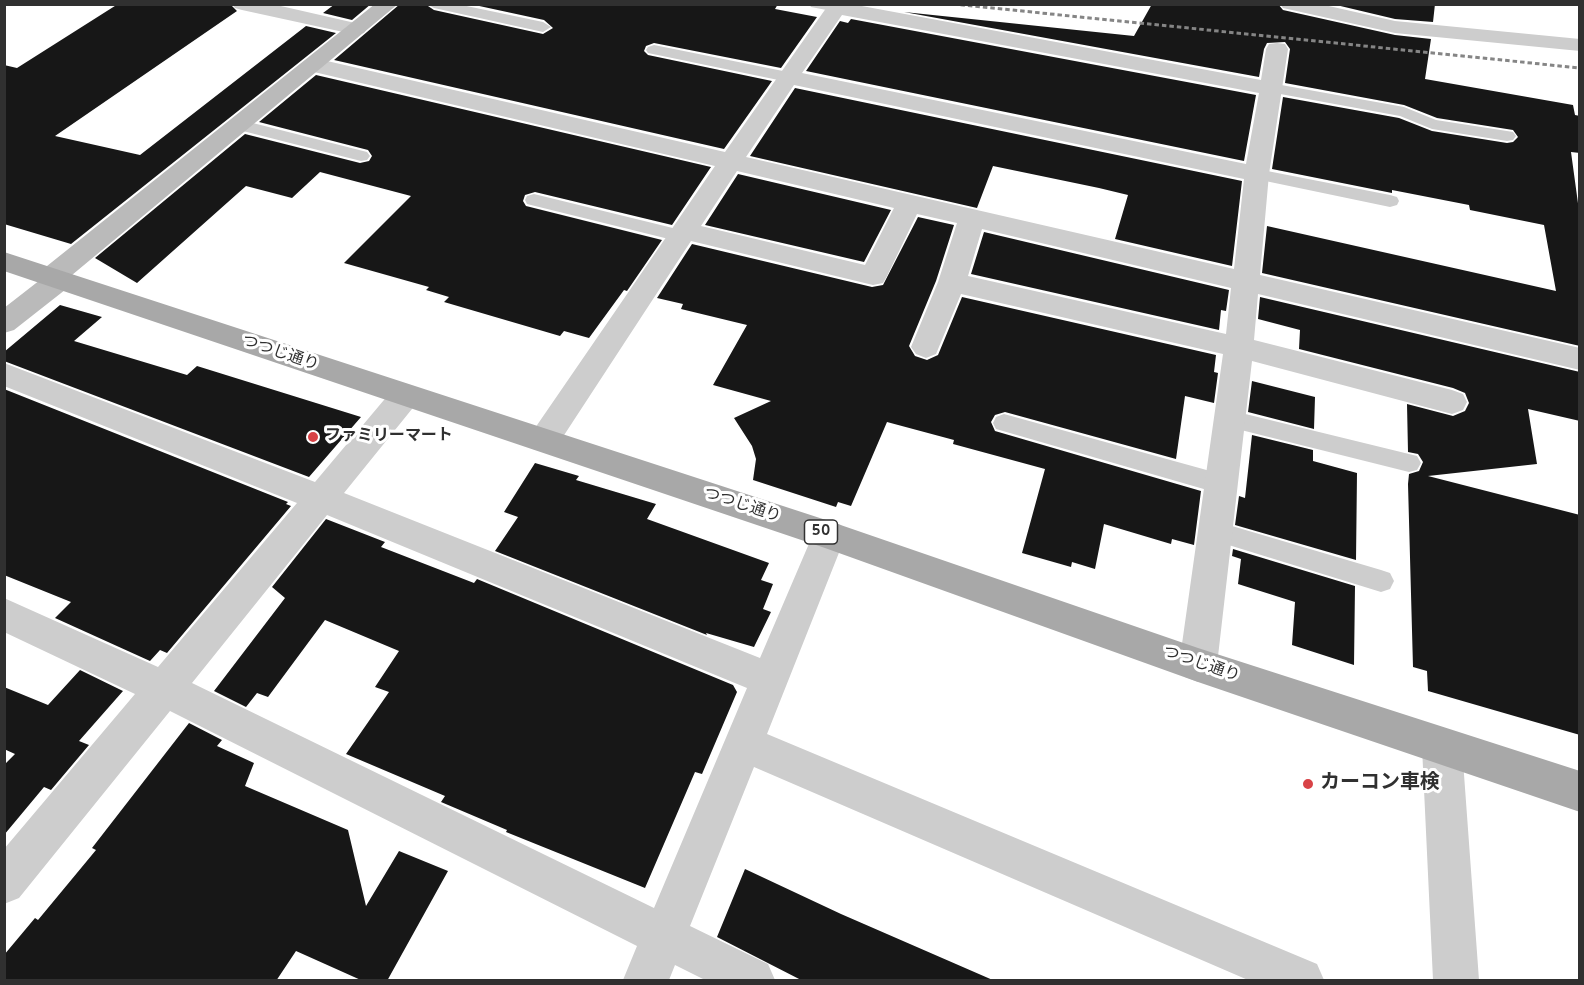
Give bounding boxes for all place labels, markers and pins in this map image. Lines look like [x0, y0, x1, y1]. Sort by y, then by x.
place label: ファミリーマート [325, 427, 453, 447]
marker: ファミリーマート [306, 430, 320, 444]
place label: カーコン車検 [1320, 772, 1440, 796]
marker: カーコン車検 [1301, 777, 1315, 791]

